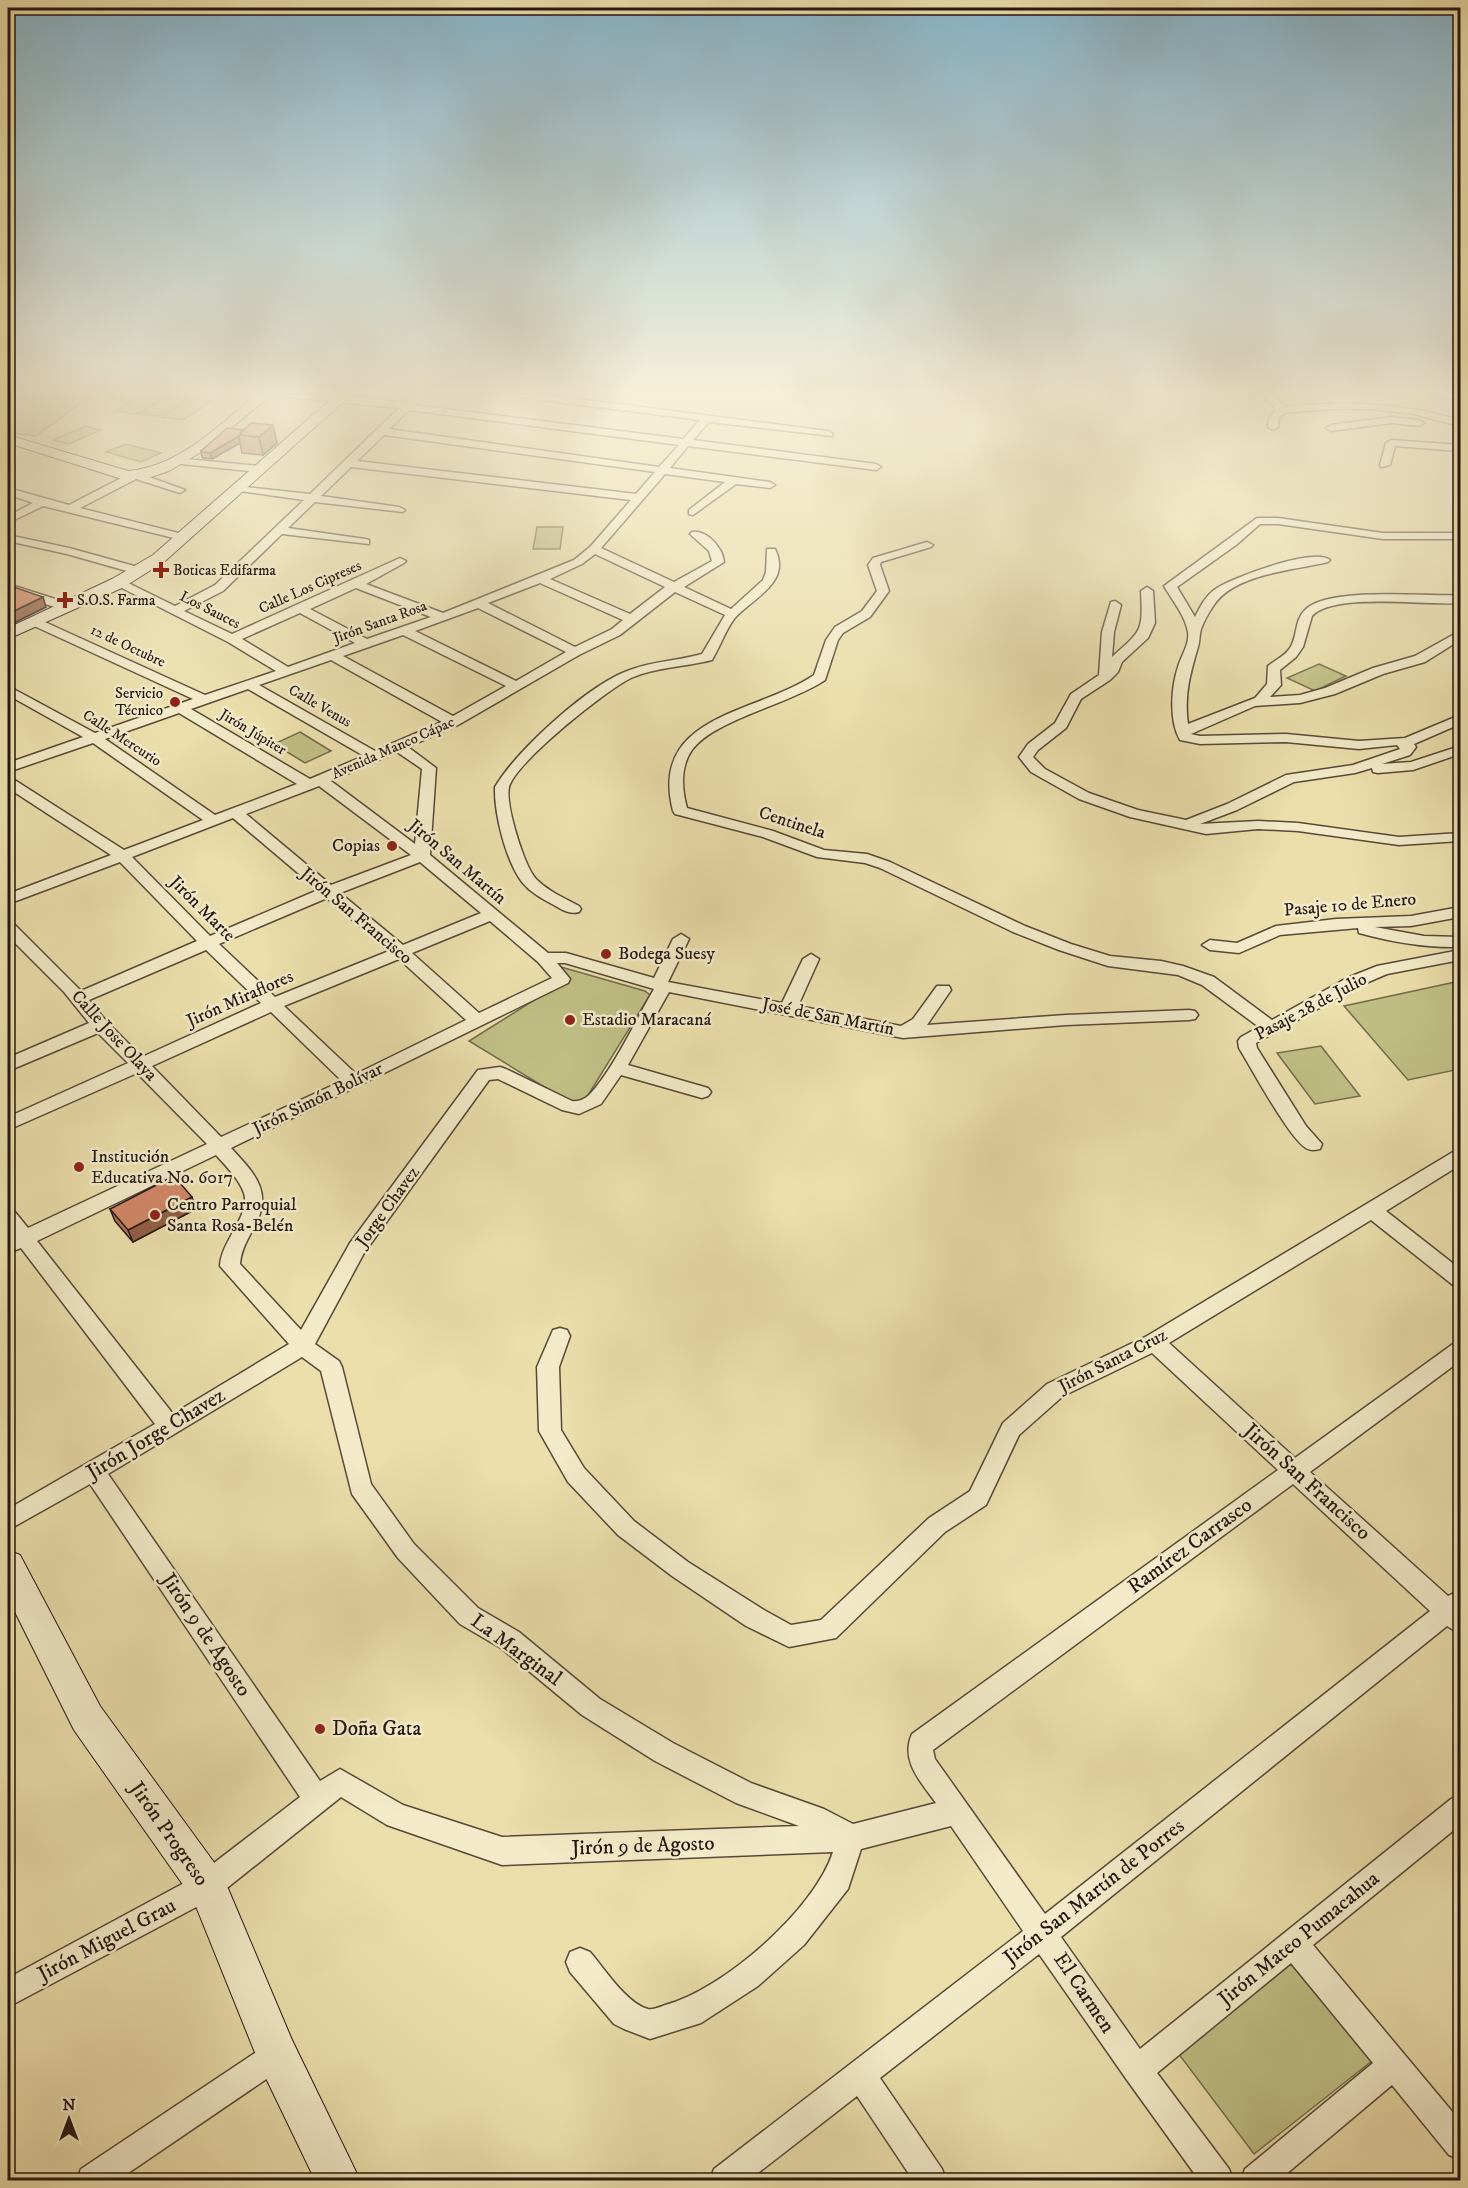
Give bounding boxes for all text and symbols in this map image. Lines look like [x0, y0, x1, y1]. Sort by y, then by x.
street label: Calle Los Cipreses [256, 556, 364, 618]
place label: Boticas Edifarma [173, 561, 276, 580]
marker: Boticas Edifarma [154, 563, 168, 577]
street label: Los Sauces [177, 587, 243, 633]
place label: S.O.S. Farma [77, 591, 156, 610]
marker: S.O.S. Farma [58, 593, 72, 607]
street label: Jirón Santa Rosa [329, 596, 430, 648]
street label: 12 de Octubre [87, 620, 169, 672]
street label: Calle Venus [285, 680, 355, 732]
place label: Servicio Técnico [115, 684, 163, 720]
marker: Servicio Técnico [168, 695, 182, 709]
street label: Jirón Júpiter [215, 704, 290, 759]
street label: Calle Mercurio [79, 705, 165, 771]
street label: Avenida Manco Cápac [329, 712, 458, 784]
street label: Centinela [756, 802, 829, 844]
street label: Jirón San Martín [402, 813, 511, 910]
place label: Copias [332, 835, 380, 857]
marker: Copias [385, 839, 399, 853]
street label: Jirón San Francisco [294, 862, 417, 969]
street label: Jirón Marte [163, 870, 240, 947]
street label: Pasaje 10 de Enero [1283, 888, 1417, 922]
place label: Bodega Suesy [618, 943, 715, 965]
marker: Bodega Suesy [599, 947, 613, 961]
street label: Jirón Miraflores [181, 966, 297, 1033]
street label: Pasaje 28 de Julio [1251, 968, 1371, 1046]
street label: Calle Jose Olaya [66, 986, 162, 1086]
street label: José de San Martín [758, 993, 897, 1041]
place label: Estadio Maracaná [582, 1009, 712, 1031]
marker: Estadio Maracaná [563, 1013, 577, 1027]
street label: Jirón Simón Bolívar [248, 1058, 387, 1141]
place label: Institución Educativa No. 6017 [91, 1146, 233, 1189]
marker: Institución Educativa No. 6017 [72, 1160, 86, 1174]
street label: Jorge Chavez [350, 1162, 425, 1253]
place label: Centro Parroquial Santa Rosa-Belén [167, 1194, 297, 1237]
marker: Centro Parroquial Santa Rosa-Belén [148, 1208, 162, 1222]
street label: Jirón Santa Cruz [1053, 1324, 1171, 1399]
street label: Jirón Jorge Chavez [80, 1382, 230, 1487]
street label: Jirón San Francisco [1236, 1417, 1376, 1546]
street label: Ramírez Carrasco [1123, 1492, 1257, 1600]
street label: Jirón 9 de Agosto [154, 1567, 257, 1702]
street label: La Marginal [465, 1608, 567, 1692]
place label: Doña Gata [332, 1716, 422, 1742]
marker: Doña Gata [313, 1722, 327, 1736]
street label: Jirón Progreso [122, 1775, 214, 1891]
street label: Jirón San Martín de Porres [997, 1813, 1190, 1972]
street label: Jirón 9 de Agosto [569, 1831, 715, 1862]
street label: Jirón Mateo Pumacahua [1212, 1866, 1385, 2013]
street label: Jirón Miguel Grau [32, 1893, 181, 1988]
street label: El Carmen [1048, 1948, 1120, 2038]
north arrow [39, 2089, 99, 2149]
text: N [62, 2095, 76, 2115]

